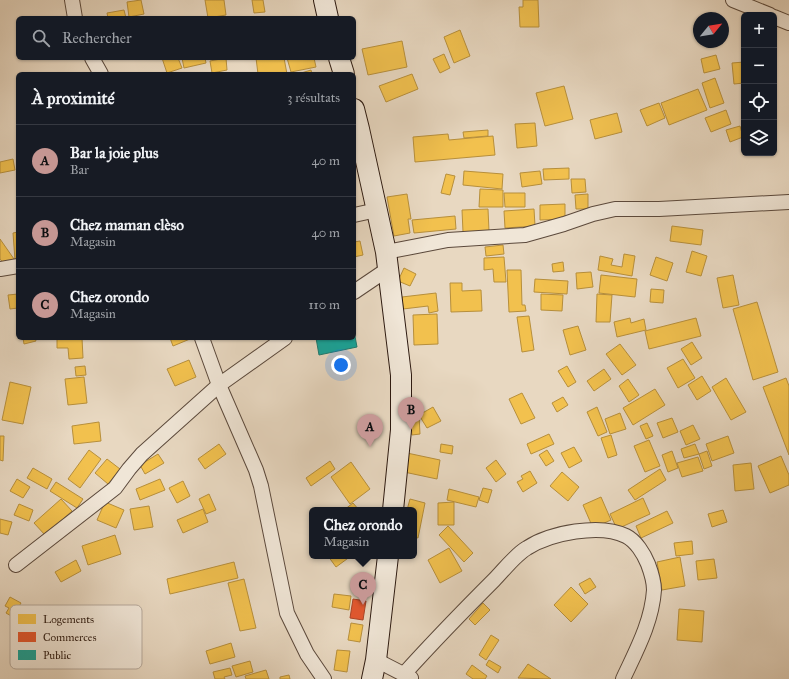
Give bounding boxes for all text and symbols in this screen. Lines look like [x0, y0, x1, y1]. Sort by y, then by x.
north arrow [693, 12, 729, 48]
map controls [741, 12, 777, 156]
button: + [741, 12, 777, 48]
search box [16, 16, 356, 60]
icon: search [30, 27, 52, 49]
text: Rechercher [62, 29, 132, 47]
button: − [741, 48, 777, 84]
button: locate [741, 84, 777, 120]
text: À proximité [32, 88, 115, 109]
text: 3 résultats [287, 90, 340, 106]
button: layers [741, 120, 777, 156]
text: Bar la joie plus [70, 144, 158, 162]
text: A [41, 153, 49, 169]
text: 40 m [311, 153, 340, 169]
text: Bar [70, 162, 89, 178]
text: Chez maman clèso [70, 216, 184, 234]
text: B [41, 225, 49, 241]
text: 40 m [311, 225, 340, 241]
text: Magasin [70, 234, 116, 250]
text: Chez orondo [70, 288, 149, 306]
text: C [41, 297, 49, 313]
text: 110 m [308, 297, 340, 313]
text: Magasin [70, 306, 116, 322]
your location [331, 355, 351, 375]
pin: B [398, 397, 424, 430]
pin: A [357, 414, 383, 447]
popup [309, 507, 417, 559]
text: Chez orondo [323, 516, 403, 534]
text: Magasin [323, 534, 369, 550]
pin: C [350, 572, 376, 605]
legend [10, 605, 142, 669]
text: Logements [43, 613, 94, 626]
text: Commerces [43, 631, 96, 644]
text: Public [43, 649, 71, 662]

